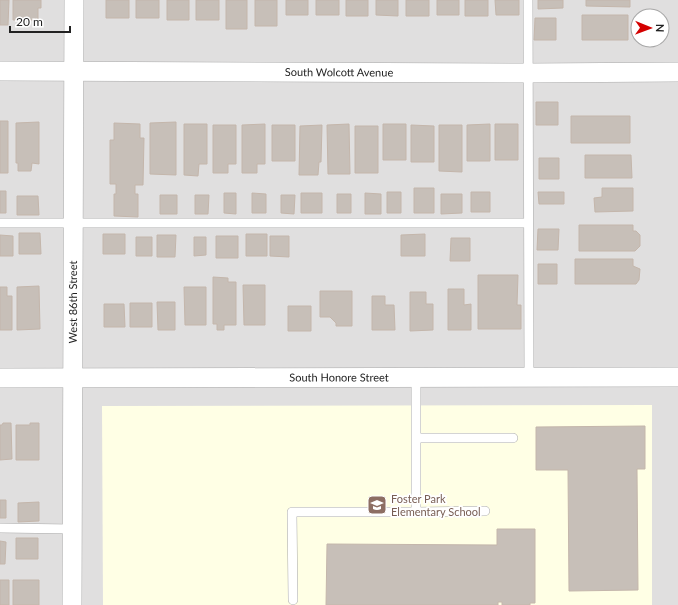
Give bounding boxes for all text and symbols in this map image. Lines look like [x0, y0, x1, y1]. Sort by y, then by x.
scale bar [10, 8, 70, 34]
north arrow [630, 8, 670, 48]
text: 20 m [16, 14, 43, 29]
text: N [654, 24, 667, 33]
street label: South Wolcott Avenue [285, 65, 393, 78]
street label: West 86th Street [66, 261, 79, 343]
street label: South Honore Street [289, 370, 389, 384]
place label: Foster Park Elementary School [391, 492, 481, 518]
school or university icon: Foster Park Elementary School [366, 494, 388, 516]

